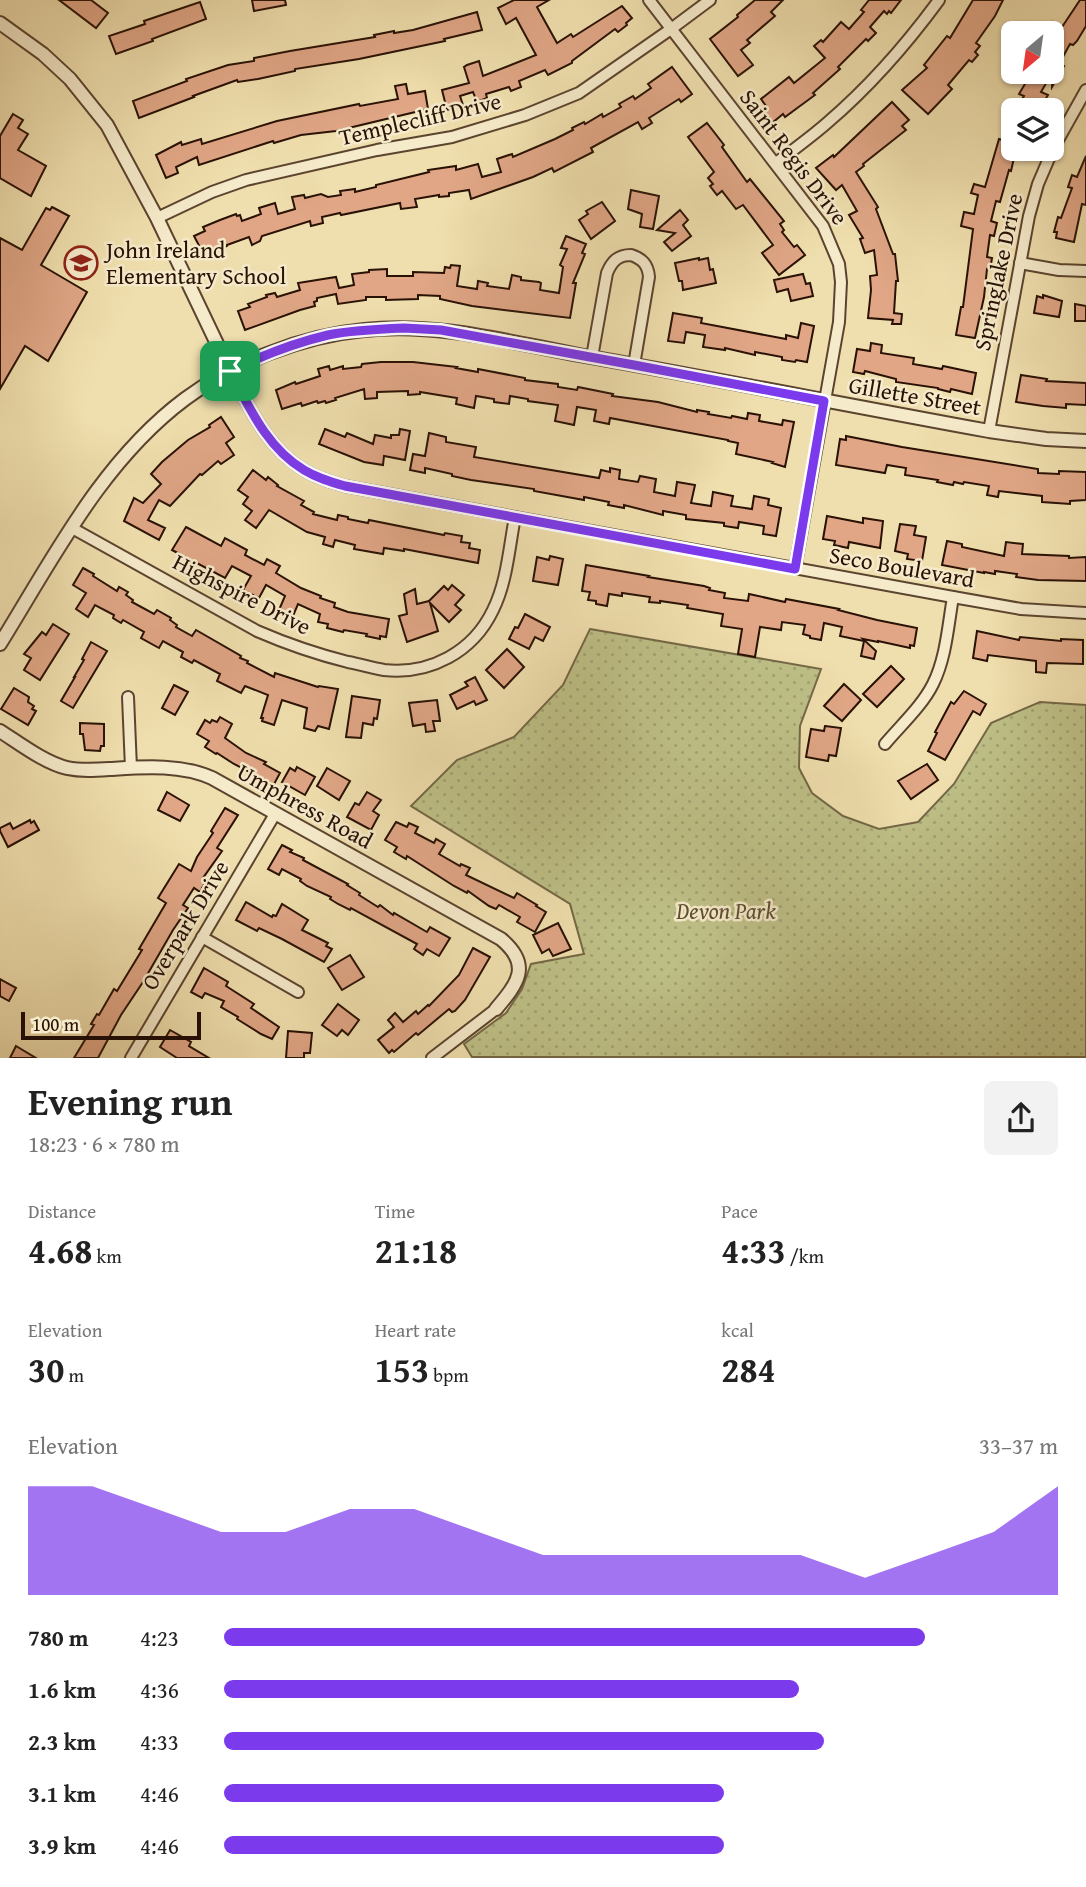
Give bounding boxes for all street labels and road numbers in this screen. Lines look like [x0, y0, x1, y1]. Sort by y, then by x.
street label: Saint Regis Drive [732, 82, 856, 231]
street label: Templecliff Drive [336, 84, 504, 153]
street label: Springlake Drive [965, 190, 1030, 354]
street label: Gillette Street [846, 368, 984, 423]
street label: Seco Boulevard [827, 538, 978, 596]
street label: Highspire Drive [168, 545, 317, 642]
street label: Umphress Road [231, 755, 380, 857]
street label: Overpark Drive [133, 854, 236, 996]

